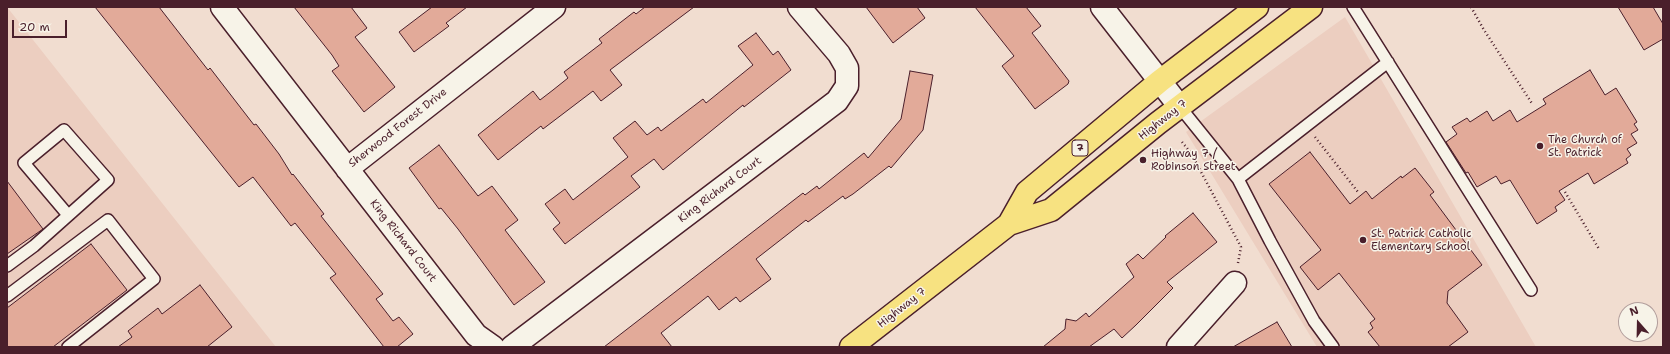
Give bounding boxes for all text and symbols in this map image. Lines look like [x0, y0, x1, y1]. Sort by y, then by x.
scale bar [14, 12, 69, 38]
text: 20 m [19, 19, 50, 35]
street label: Sherwood Forest Drive [346, 86, 450, 170]
street label: Highway 7 [1136, 97, 1190, 143]
place label: The Church of St. Patrick [1548, 133, 1622, 159]
road number: 7 [1072, 140, 1088, 156]
marker: The Church of St. Patrick [1535, 141, 1545, 151]
place label: Highway 7 / Robinson Street [1151, 147, 1236, 173]
street label: King Richard Court [676, 154, 764, 226]
marker: Highway 7 / Robinson Street [1138, 155, 1148, 165]
street label: King Richard Court [367, 197, 439, 285]
place label: St. Patrick Catholic Elementary School [1371, 227, 1472, 253]
marker: St. Patrick Catholic Elementary School [1358, 235, 1368, 245]
street label: Highway 7 [875, 285, 929, 331]
north arrow [1618, 302, 1658, 342]
text: N [1627, 303, 1641, 320]

